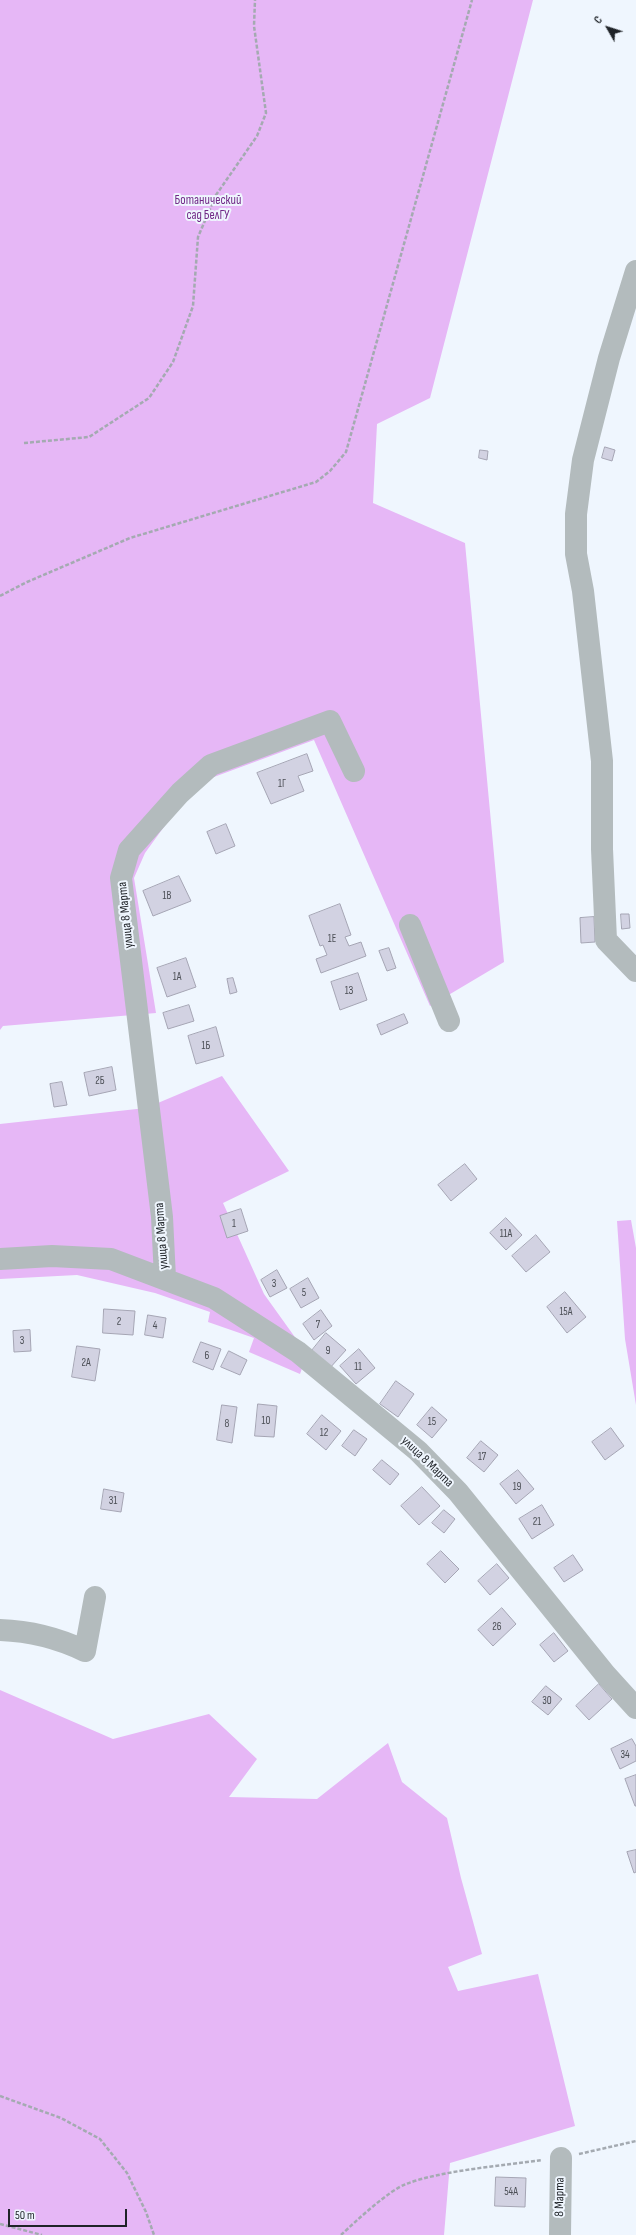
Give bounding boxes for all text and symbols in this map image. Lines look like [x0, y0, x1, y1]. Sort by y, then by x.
north arrow [588, 8, 628, 48]
text: С [591, 14, 605, 26]
park label: Ботанический сад БелГУ [175, 193, 241, 224]
house number: 1Г [278, 777, 286, 791]
street label: улица 8 Марта [115, 881, 137, 949]
house number: 1В [163, 889, 171, 903]
house number: 1Е [328, 932, 336, 946]
house number: 1А [173, 970, 181, 984]
house number: 1З [345, 984, 353, 998]
house number: 1Б [202, 1039, 210, 1053]
house number: 2Б [95, 1074, 105, 1088]
street label: улица 8 Марта [152, 1202, 172, 1270]
house number: 1 [232, 1217, 236, 1231]
house number: 11А [500, 1227, 512, 1241]
house number: 3 [272, 1277, 276, 1291]
house number: 5 [302, 1286, 306, 1300]
house number: 15А [560, 1305, 572, 1319]
house number: 2 [117, 1315, 121, 1329]
house number: 7 [316, 1318, 320, 1332]
house number: 4 [153, 1319, 157, 1333]
house number: 3 [20, 1334, 24, 1348]
house number: 9 [326, 1344, 330, 1358]
house number: 6 [205, 1349, 209, 1363]
house number: 2А [81, 1356, 91, 1370]
house number: 11 [354, 1360, 362, 1374]
house number: 10 [262, 1414, 270, 1428]
house number: 15 [428, 1415, 436, 1429]
house number: 8 [225, 1417, 229, 1431]
house number: 12 [320, 1426, 328, 1440]
street label: улица 8 Марта [398, 1433, 456, 1491]
house number: 17 [478, 1450, 486, 1464]
house number: 19 [513, 1480, 521, 1494]
house number: 31 [109, 1494, 117, 1508]
house number: 21 [533, 1515, 541, 1529]
house number: 26 [492, 1620, 502, 1634]
house number: 30 [542, 1694, 552, 1708]
house number: 34 [620, 1748, 630, 1762]
street label: 8 Марта [552, 2177, 568, 2217]
house number: 54А [504, 2185, 518, 2199]
scale bar [10, 2201, 129, 2227]
text: 50 m [15, 2208, 35, 2223]

